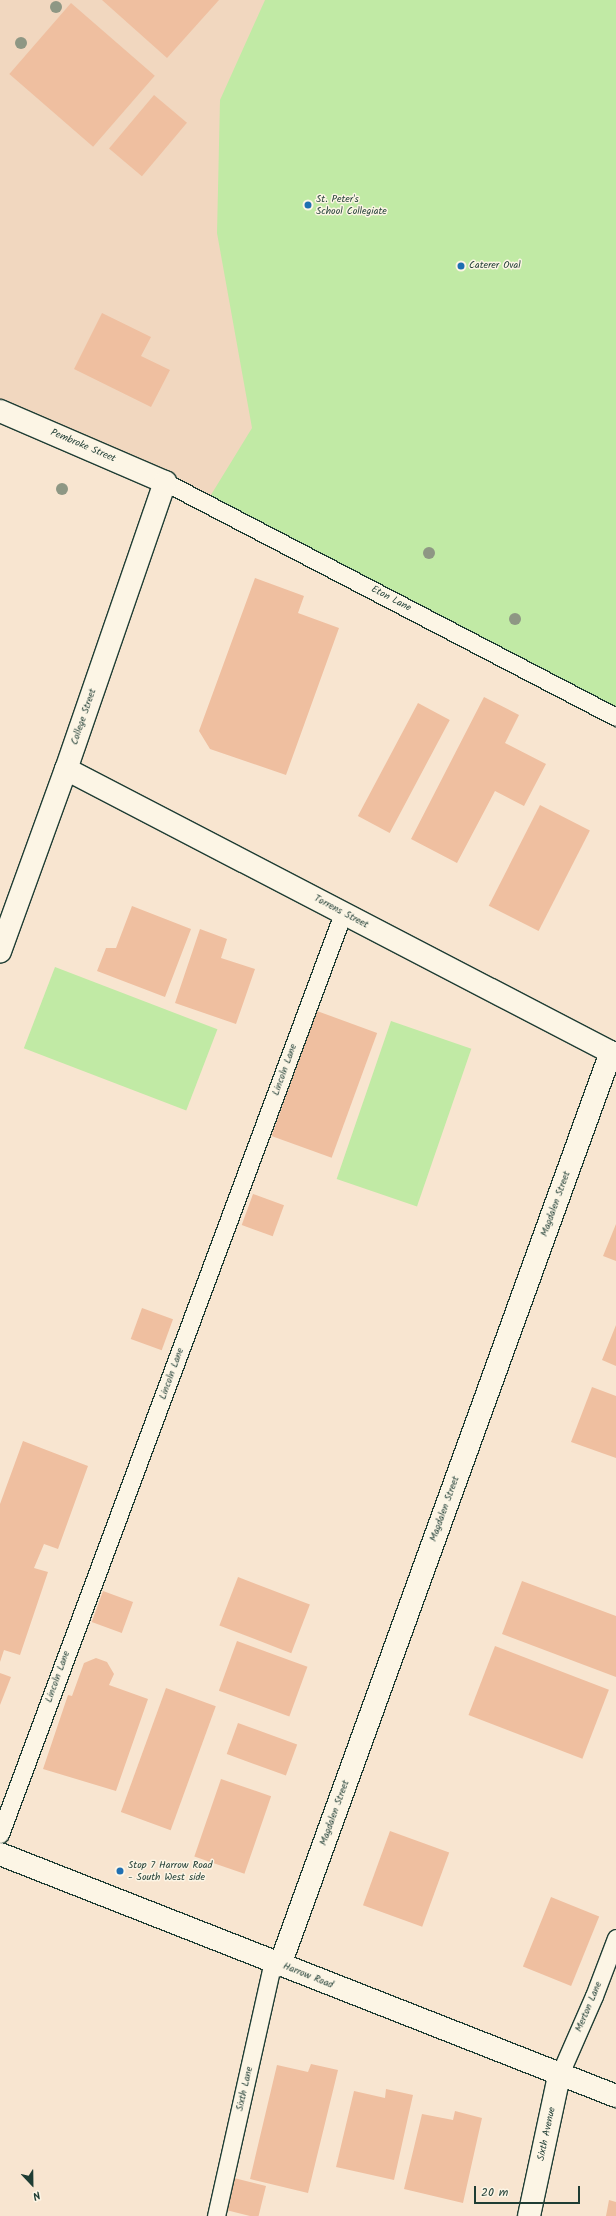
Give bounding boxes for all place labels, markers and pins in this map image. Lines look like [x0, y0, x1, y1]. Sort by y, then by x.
place label: St. Peter's School Collegiate [316, 193, 387, 216]
marker: St. Peter's School Collegiate [303, 200, 313, 210]
place label: Caterer Oval [469, 260, 521, 272]
marker: Caterer Oval [456, 261, 466, 271]
place label: Stop 7 Harrow Road - South West side [128, 1859, 212, 1882]
marker: Stop 7 Harrow Road - South West side [115, 1866, 125, 1876]

